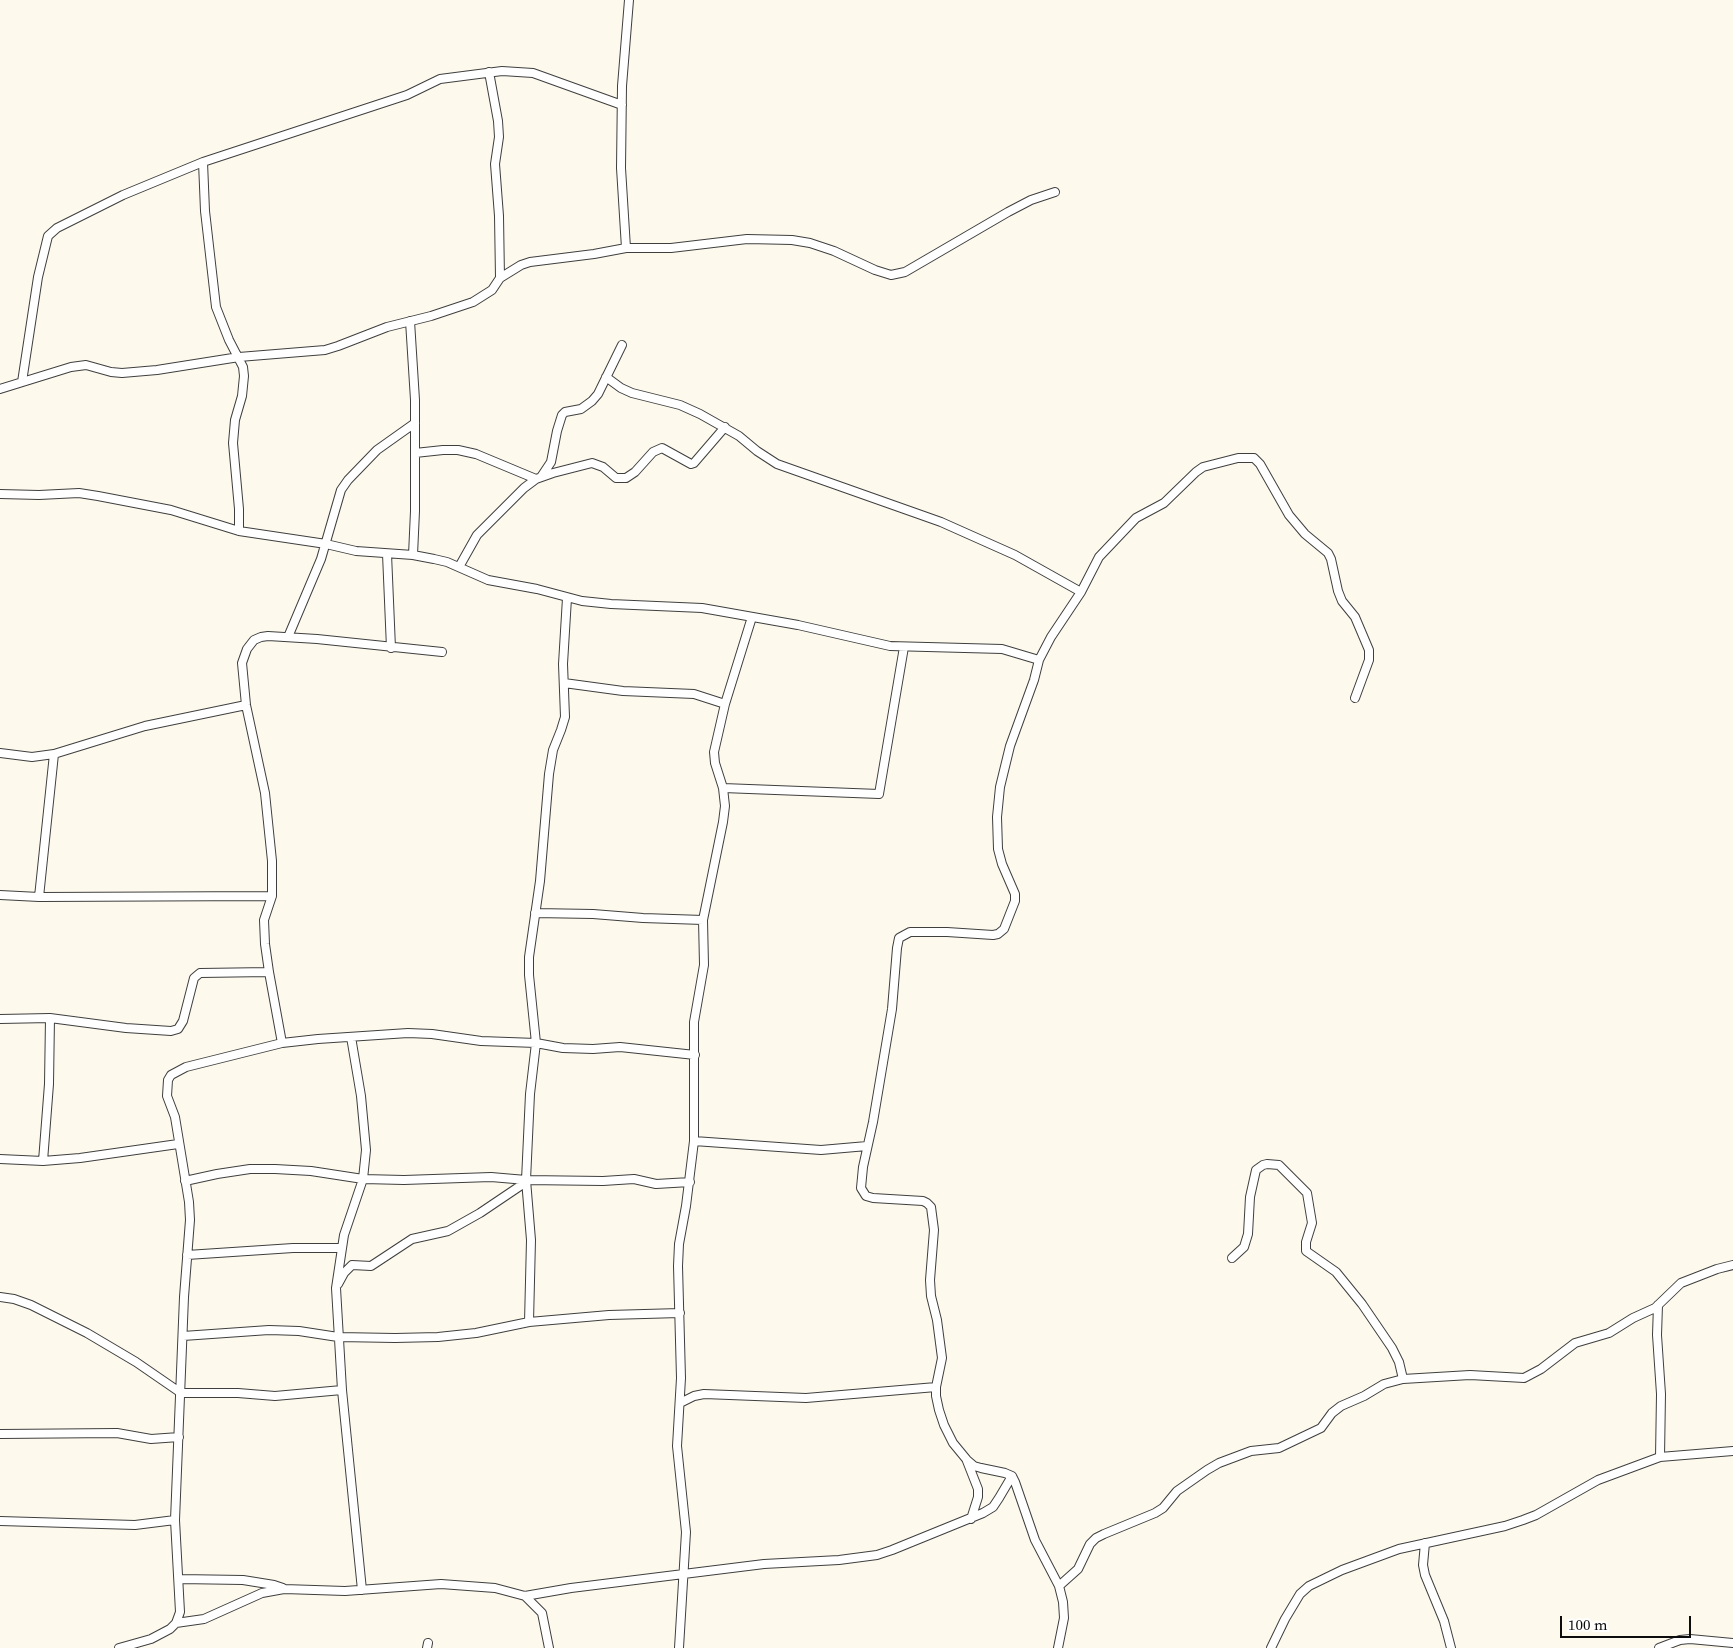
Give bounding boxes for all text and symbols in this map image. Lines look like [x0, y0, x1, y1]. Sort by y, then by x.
scale bar [1563, 1606, 1694, 1638]
text: 100 m [1568, 1614, 1608, 1635]

